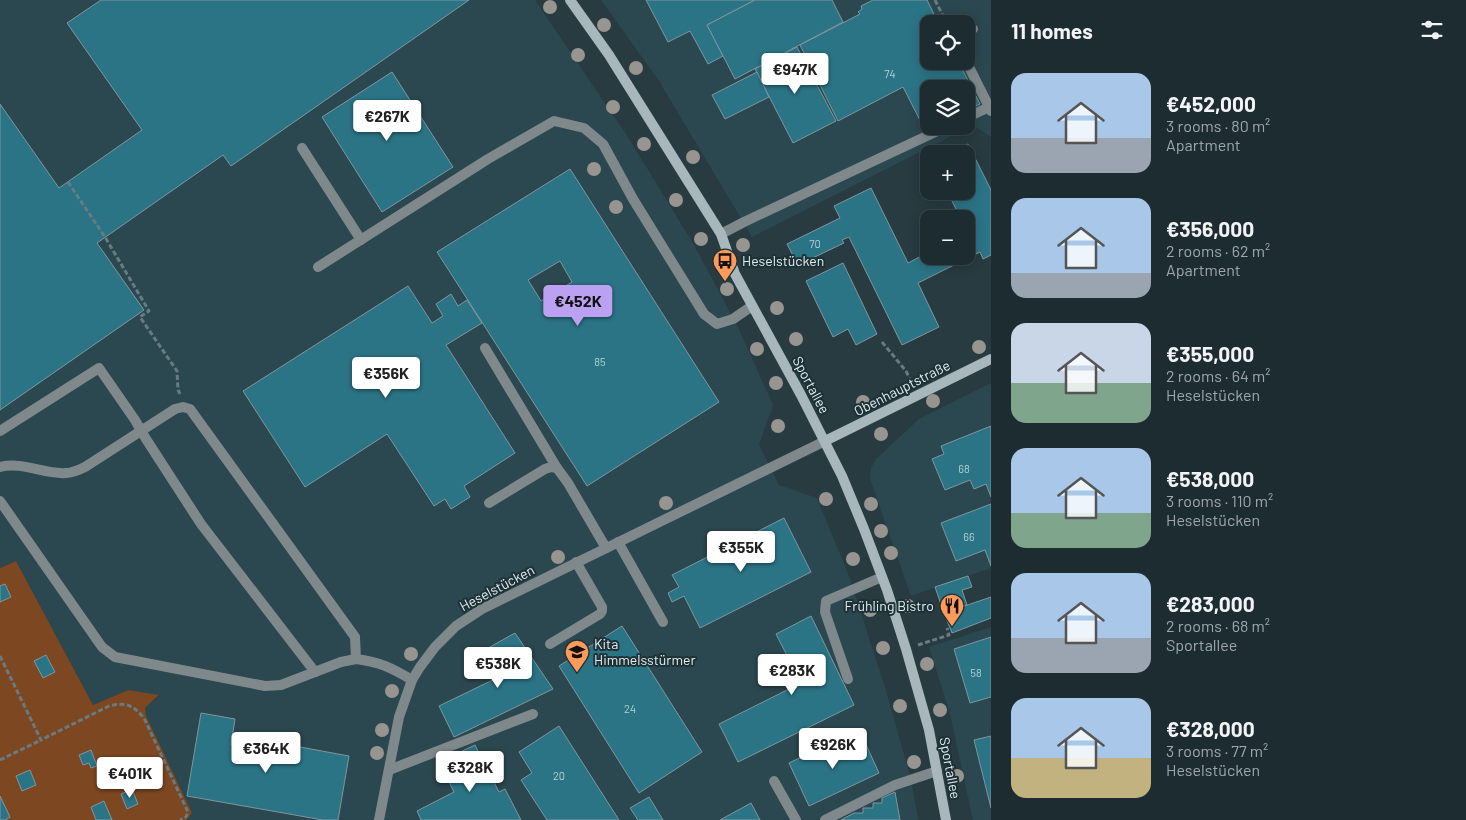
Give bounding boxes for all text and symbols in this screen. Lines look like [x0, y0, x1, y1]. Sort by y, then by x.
map controls [920, 15, 975, 265]
button: locate [920, 15, 975, 70]
icon: filters [1418, 16, 1446, 44]
text: 11 homes [1011, 18, 1093, 43]
pin: €947K [760, 52, 830, 95]
text: €947K [772, 59, 818, 78]
house number: 74 [884, 67, 896, 80]
button: layers [920, 80, 975, 135]
text: €452,000 [1166, 91, 1256, 116]
icon: home [1051, 93, 1111, 153]
pin: €267K [352, 100, 422, 142]
text: €267K [364, 106, 410, 125]
text: 3 rooms · 80 m² [1166, 116, 1270, 135]
text: Apartment [1166, 135, 1241, 154]
button: + [920, 145, 975, 200]
button: − [920, 210, 975, 265]
text: €356,000 [1166, 216, 1254, 241]
icon: home [1051, 218, 1111, 278]
house number: 70 [809, 237, 821, 250]
text: 2 rooms · 62 m² [1166, 241, 1270, 260]
bus stop icon: Heselstücken [712, 248, 738, 282]
place label: Heselstücken [742, 252, 824, 269]
text: Apartment [1166, 260, 1241, 279]
pin: €452K [543, 284, 613, 327]
text: €452K [554, 291, 602, 310]
text: €355,000 [1166, 341, 1254, 366]
icon: home [1051, 343, 1111, 403]
street label: Sportallee [789, 353, 834, 416]
house number: 85 [594, 355, 606, 368]
pin: €356K [351, 356, 421, 399]
street label: Obenhauptstraße [851, 356, 953, 419]
text: €356K [363, 363, 409, 382]
text: 2 rooms · 64 m² [1166, 366, 1270, 385]
text: Heselstücken [1166, 385, 1260, 404]
house number: 68 [958, 462, 970, 475]
text: €538,000 [1166, 466, 1254, 491]
icon: home [1051, 468, 1111, 528]
text: 3 rooms · 110 m² [1166, 491, 1273, 510]
text: Heselstücken [1166, 510, 1260, 529]
pin: €355K [706, 530, 776, 573]
house number: 66 [963, 530, 975, 543]
text: €355K [718, 537, 764, 556]
street label: Heselstücken [456, 561, 537, 614]
text: €283,000 [1166, 591, 1255, 616]
restaurant icon: Frühling Bistro [939, 593, 965, 627]
icon: home [1051, 593, 1111, 653]
place label: Frühling Bistro [845, 597, 934, 614]
text: 2 rooms · 68 m² [1166, 616, 1270, 635]
place label: Kita Himmelsstürmer [594, 635, 696, 668]
text: Sportallee [1166, 635, 1237, 654]
school or university icon: Kita Himmelsstürmer [564, 639, 590, 673]
pin: €538K [463, 646, 533, 689]
text: €538K [475, 653, 521, 672]
pin: €283K [757, 654, 827, 696]
text: €283K [769, 660, 815, 679]
house number: 58 [970, 666, 982, 679]
house number: 24 [624, 702, 636, 715]
text: €328,000 [1166, 716, 1255, 741]
icon: home [1051, 718, 1111, 778]
pin: €926K [798, 728, 868, 770]
pin: €364K [231, 732, 301, 774]
text: €926K [810, 734, 856, 753]
street label: Sportallee [936, 736, 965, 800]
text: €364K [242, 738, 290, 757]
text: 3 rooms · 77 m² [1166, 741, 1268, 760]
pin: €328K [435, 750, 505, 793]
pin: €401K [95, 756, 165, 799]
text: €328K [447, 757, 493, 776]
text: Heselstücken [1166, 760, 1260, 779]
text: €401K [108, 763, 152, 782]
house number: 20 [553, 769, 565, 782]

